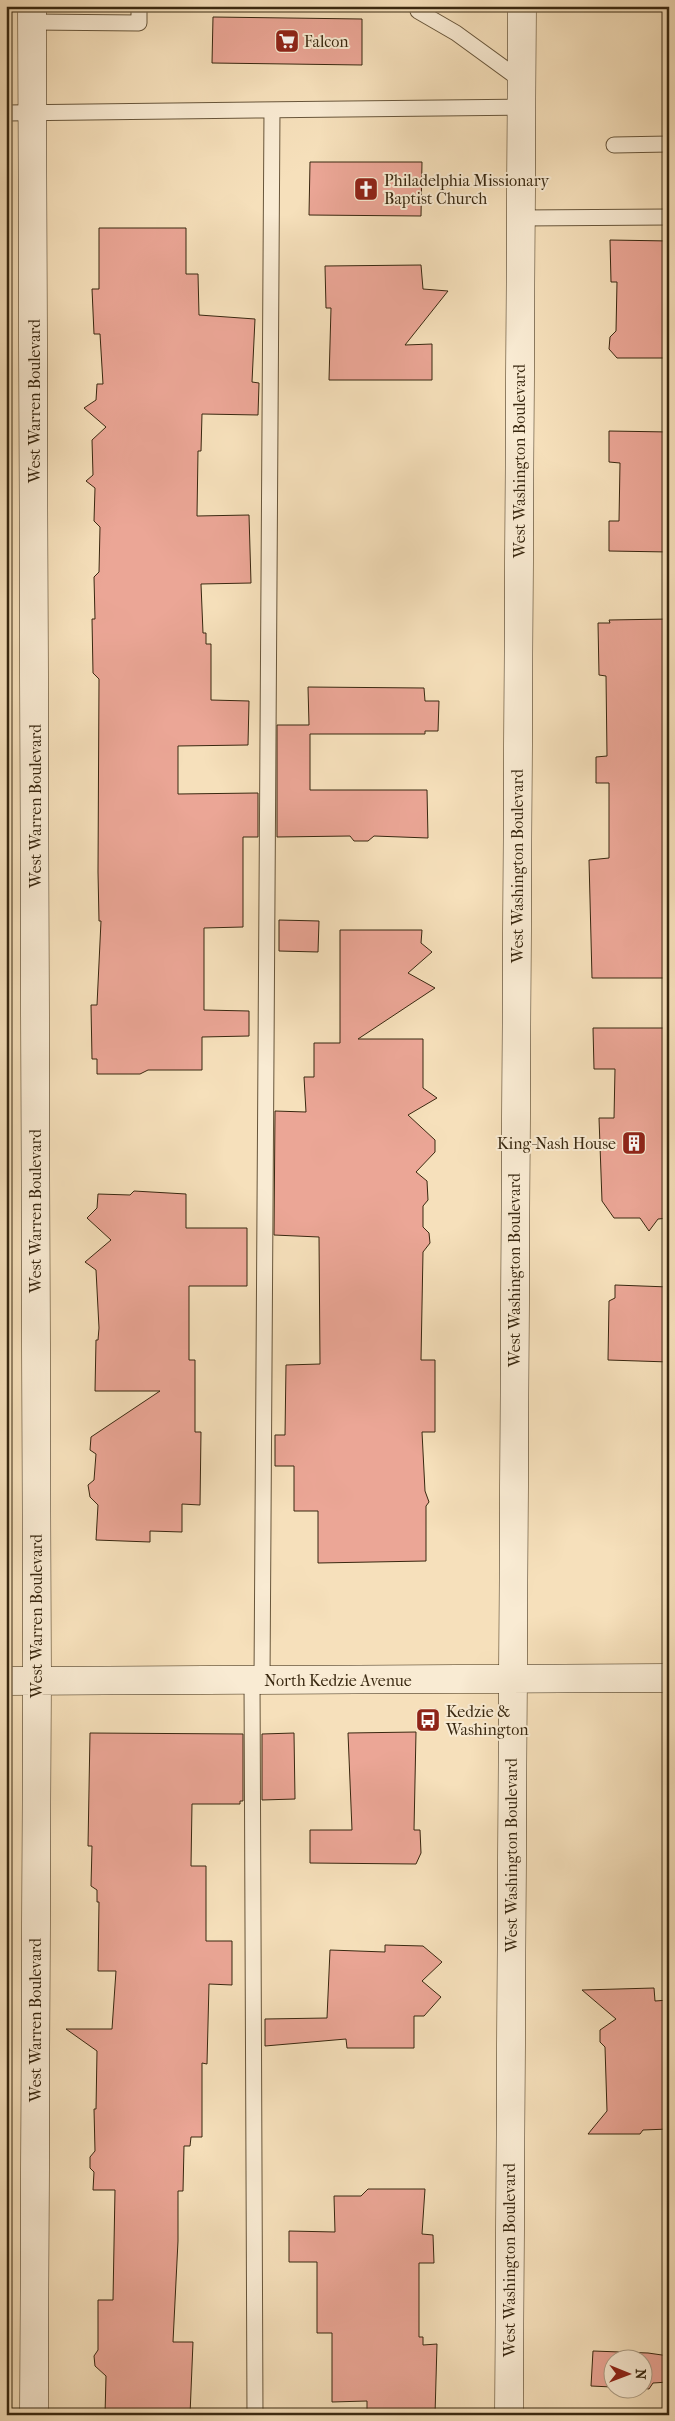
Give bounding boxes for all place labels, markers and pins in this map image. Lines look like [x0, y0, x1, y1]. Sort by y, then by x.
supermarket icon: Falcon [274, 28, 300, 54]
place label: Falcon [304, 32, 349, 51]
place label: Philadelphia Missionary Baptist Church [384, 171, 550, 208]
church icon: Philadelphia Missionary Baptist Church [353, 176, 379, 202]
building icon: King-Nash House [621, 1130, 647, 1156]
place label: King-Nash House [497, 1134, 616, 1153]
place label: Kedzie & Washington [445, 1702, 529, 1739]
bus stop icon: Kedzie & Washington [415, 1707, 441, 1733]

